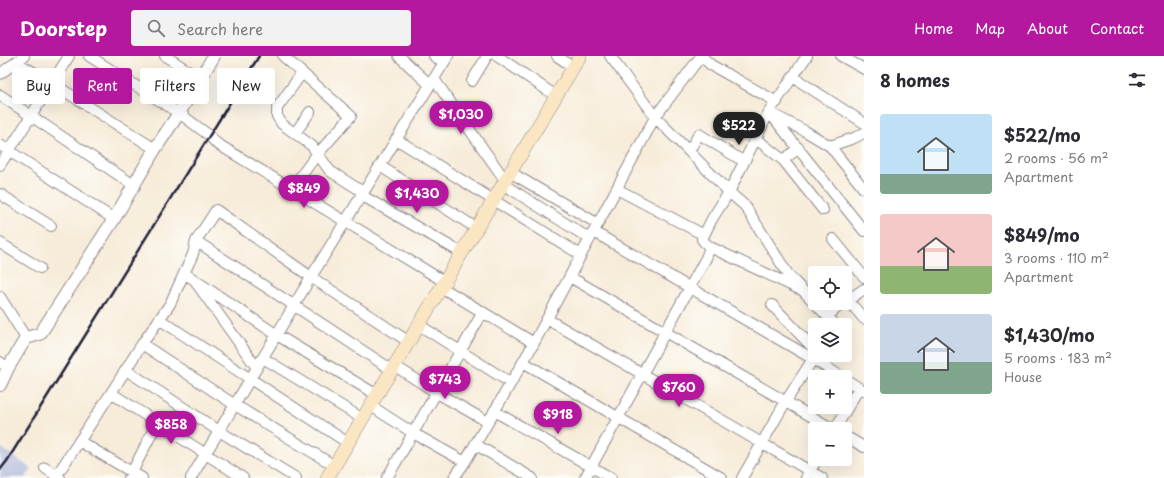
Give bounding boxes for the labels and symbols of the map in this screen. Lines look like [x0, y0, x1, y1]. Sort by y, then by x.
pin: $1,030 [428, 101, 494, 135]
pin: $522 [715, 112, 763, 146]
pin: $849 [280, 175, 328, 209]
pin: $1,430 [384, 180, 450, 214]
pin: $743 [421, 366, 469, 400]
pin: $760 [655, 374, 703, 408]
pin: $918 [534, 401, 582, 435]
pin: $858 [147, 411, 195, 445]

